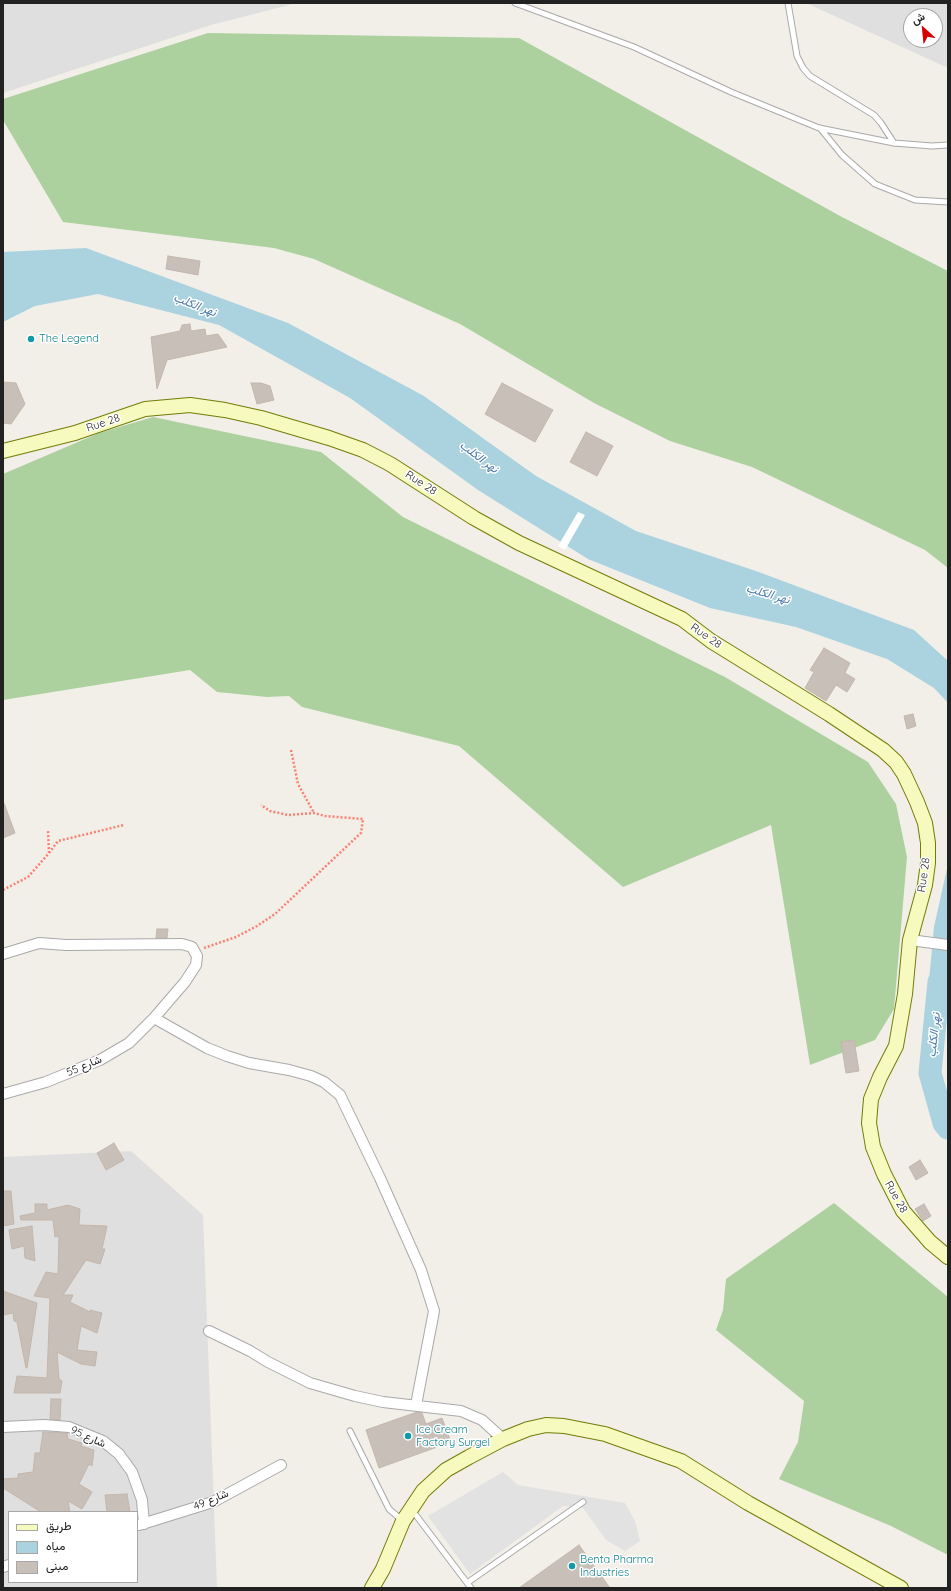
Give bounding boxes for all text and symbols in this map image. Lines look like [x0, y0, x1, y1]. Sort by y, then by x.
north arrow [903, 8, 943, 48]
text: ش [909, 9, 927, 27]
water label: نهر الكلب [172, 290, 218, 320]
place label: The Legend [39, 332, 99, 346]
marker: The Legend [26, 334, 36, 344]
street label: Rue 28 [84, 411, 122, 435]
water label: نهر الكلب [457, 438, 501, 476]
street label: Rue 28 [403, 468, 439, 498]
water label: نهر الكلب [745, 581, 791, 607]
street label: Rue 28 [688, 621, 724, 651]
street label: Rue 28 [915, 857, 933, 893]
water label: نهر الكلب [925, 1012, 943, 1058]
street label: شارع 55 [64, 1053, 104, 1079]
street label: Rue 28 [882, 1179, 910, 1215]
street label: شارع 95 [68, 1423, 108, 1451]
place label: Ice Cream Factory Surgel [416, 1423, 490, 1449]
marker: Ice Cream Factory Surgel [403, 1431, 413, 1441]
street label: شارع 49 [191, 1487, 231, 1513]
legend [8, 1511, 138, 1583]
text: طريق [46, 1518, 71, 1533]
text: مياه [46, 1538, 65, 1553]
place label: Benta Pharma Industries [580, 1553, 654, 1579]
text: مبنى [46, 1558, 68, 1573]
marker: Benta Pharma Industries [567, 1561, 577, 1571]

